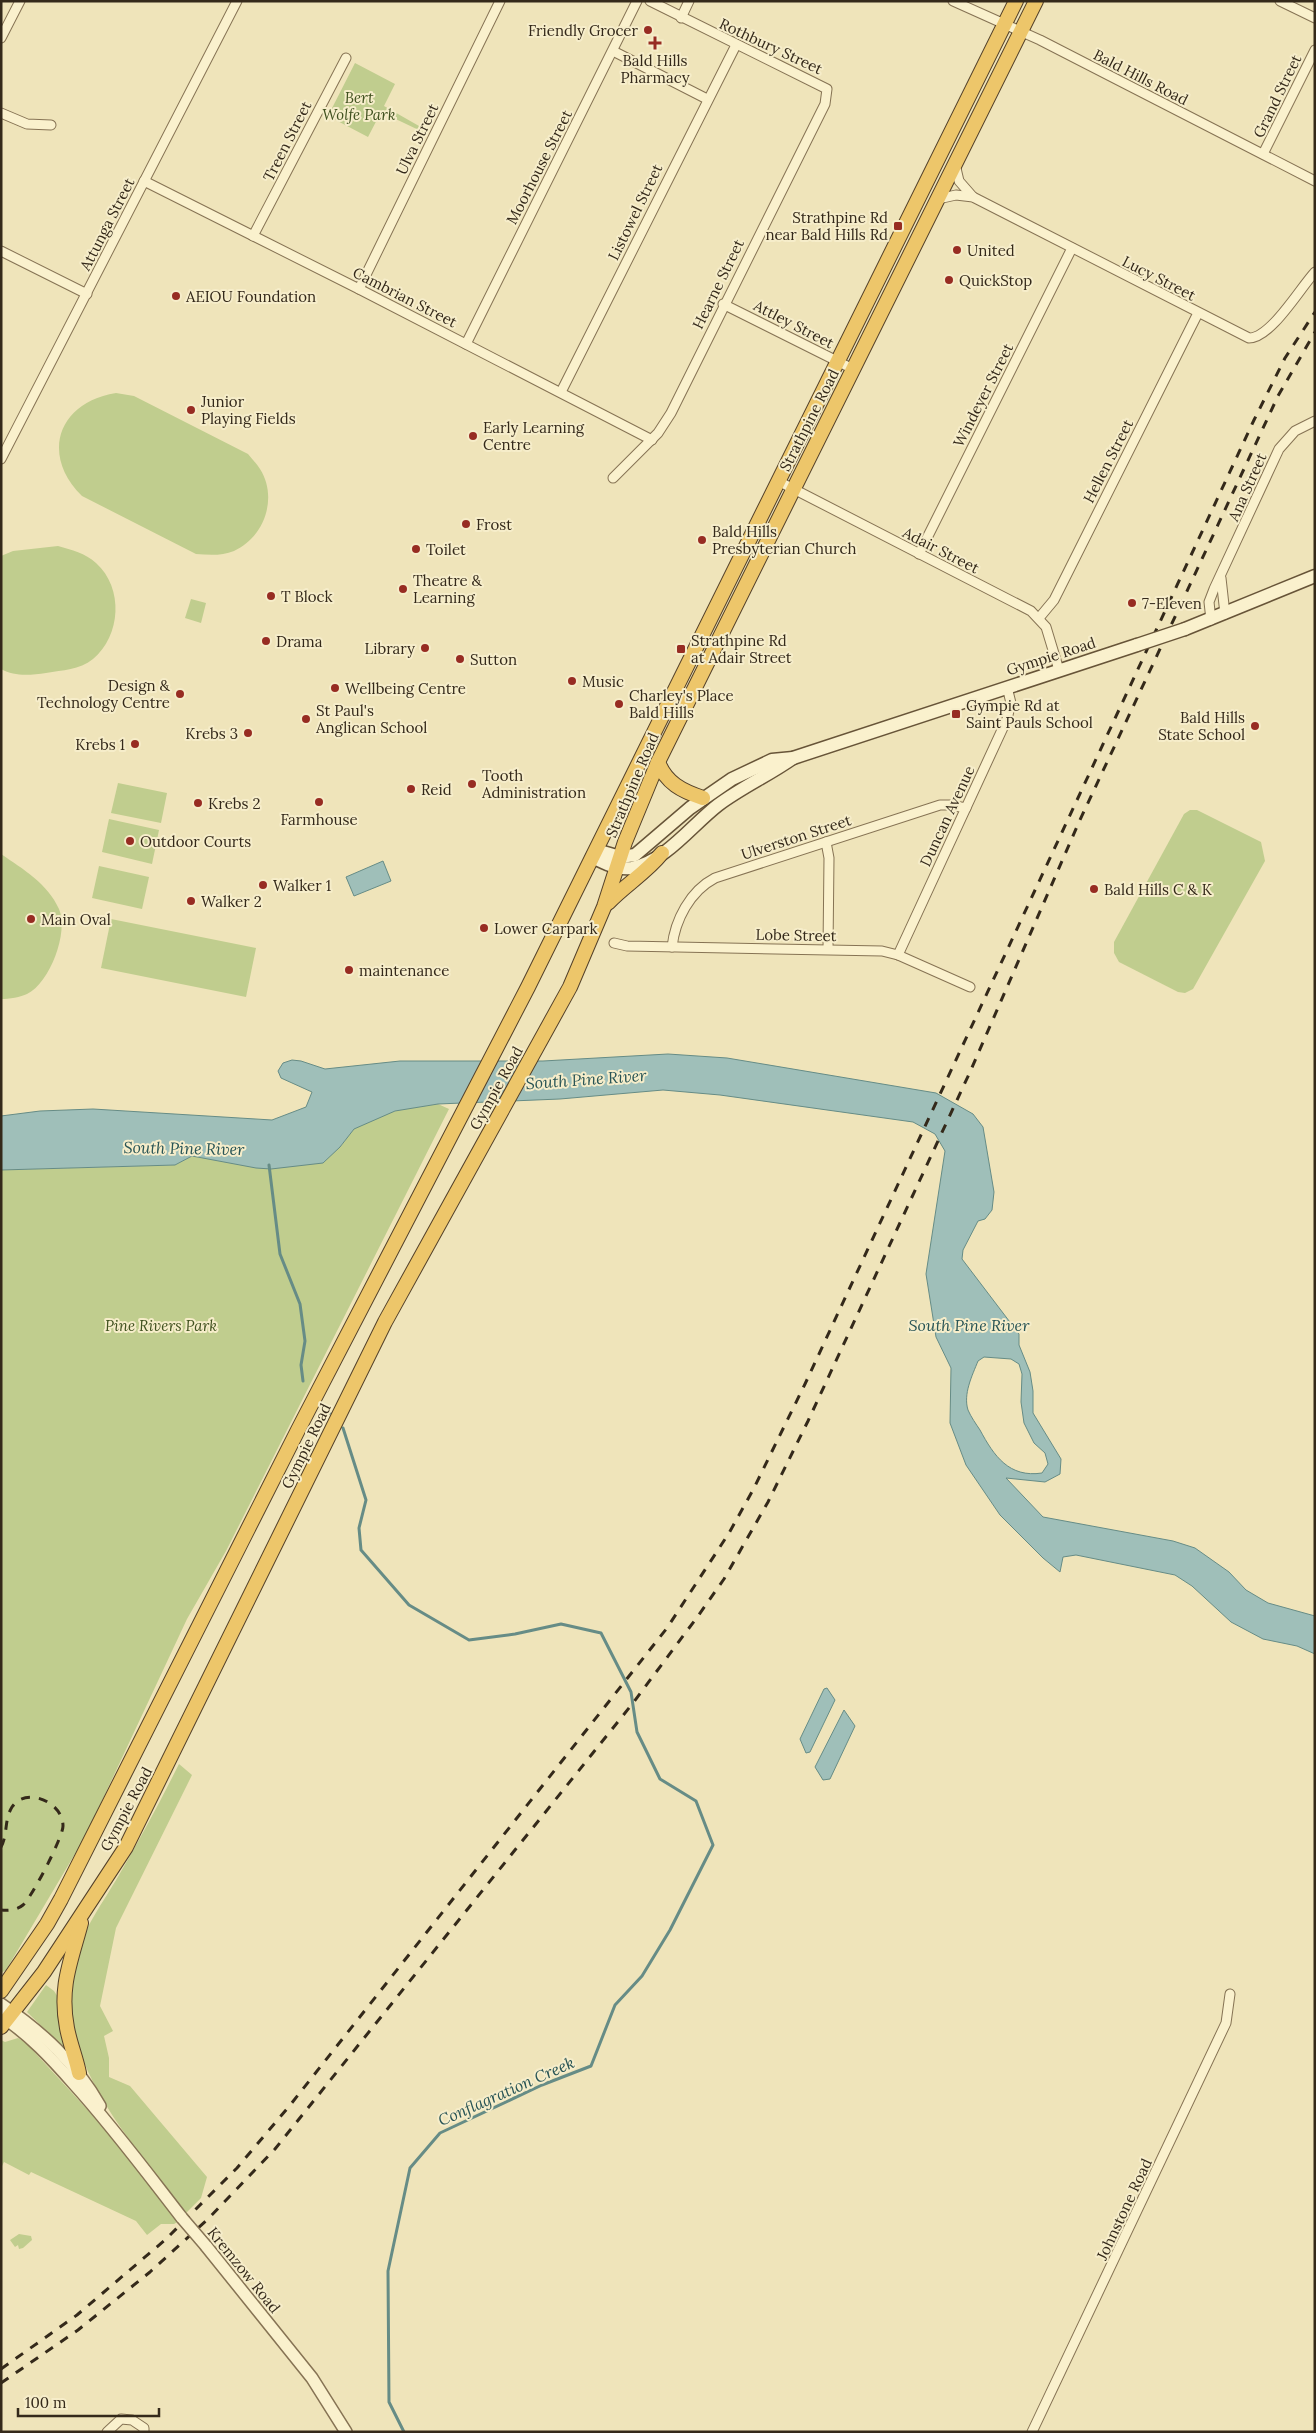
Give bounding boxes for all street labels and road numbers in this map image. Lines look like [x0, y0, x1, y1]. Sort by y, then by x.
street label: Rothbury Street [716, 14, 826, 78]
street label: Bald Hills Road [1090, 45, 1192, 109]
street label: Grand Street [1249, 51, 1305, 141]
street label: Treen Street [259, 98, 315, 184]
street label: Ulva Street [392, 100, 442, 178]
street label: Moorhouse Street [502, 106, 576, 227]
street label: Listowel Street [603, 161, 667, 263]
street label: Attunga Street [75, 174, 139, 274]
street label: Hearne Street [688, 236, 748, 332]
street label: Lucy Street [1119, 251, 1199, 305]
street label: Cambrian Street [350, 263, 460, 332]
street label: Attley Street [750, 295, 837, 352]
street label: Windeyer Street [949, 340, 1017, 450]
street label: Strathpine Road [775, 366, 843, 474]
street label: Hellen Street [1079, 416, 1137, 506]
street label: Ana Street [1223, 450, 1271, 525]
street label: Adair Street [899, 522, 983, 577]
street label: Gympie Road [1004, 633, 1098, 679]
street label: Strathpine Road [601, 730, 663, 840]
street label: Duncan Avenue [915, 763, 979, 869]
street label: Ulverston Street [739, 810, 854, 864]
street label: Lobe Street [755, 925, 837, 945]
street label: Gympie Road [465, 1043, 527, 1133]
street label: Gympie Road [277, 1400, 335, 1492]
street label: Gympie Road [96, 1764, 156, 1854]
street label: Johnstone Road [1092, 2155, 1156, 2264]
street label: Kremzow Road [204, 2223, 284, 2317]

